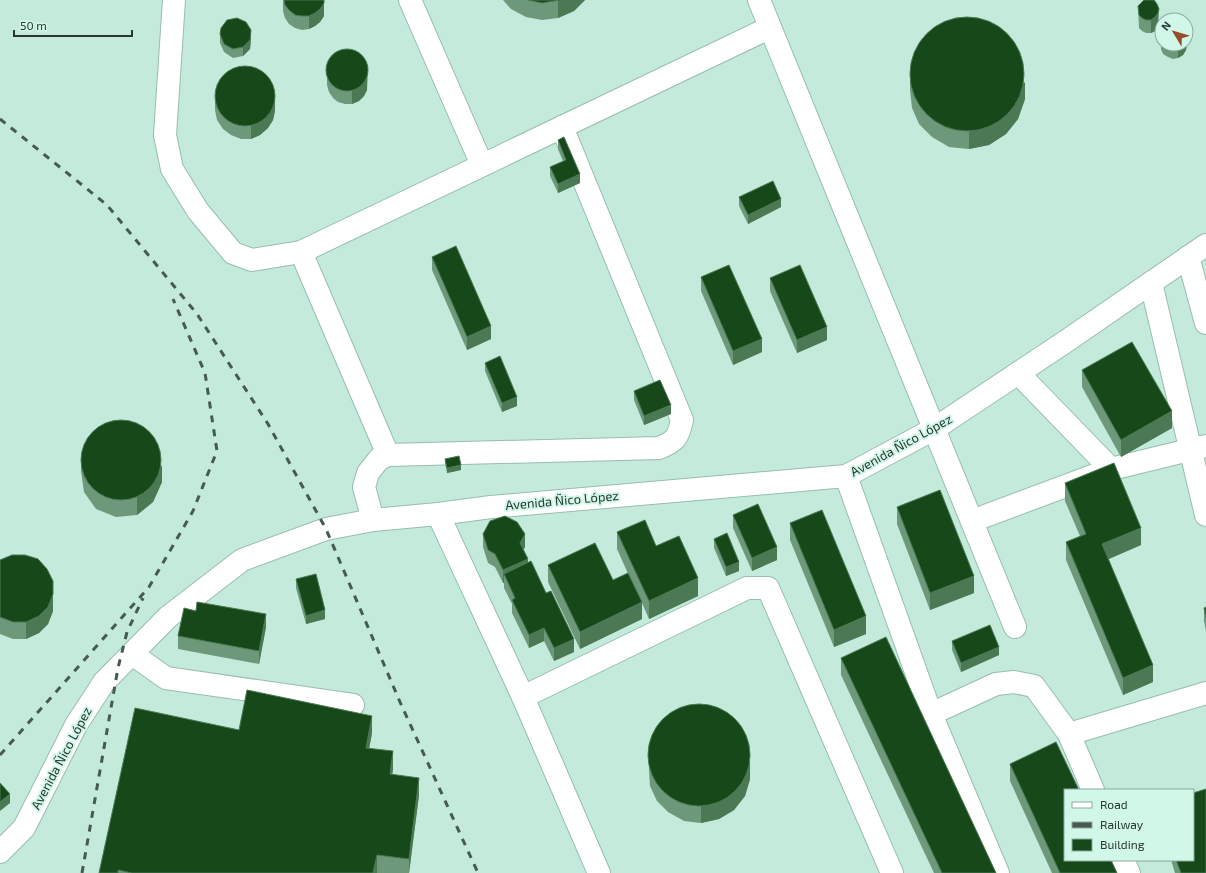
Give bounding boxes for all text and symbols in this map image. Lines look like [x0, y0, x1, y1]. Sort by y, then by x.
scale bar [14, 12, 132, 38]
north arrow [1154, 12, 1194, 52]
text: 50 m [20, 18, 47, 32]
text: N [1158, 18, 1173, 33]
street label: Avenida Ñico López [847, 410, 955, 480]
street label: Avenida Ñico López [505, 487, 619, 513]
street label: Avenida Ñico López [27, 704, 95, 812]
legend [1064, 789, 1194, 861]
text: Road [1100, 797, 1128, 811]
text: Railway [1100, 817, 1144, 831]
text: Building [1100, 837, 1145, 851]

